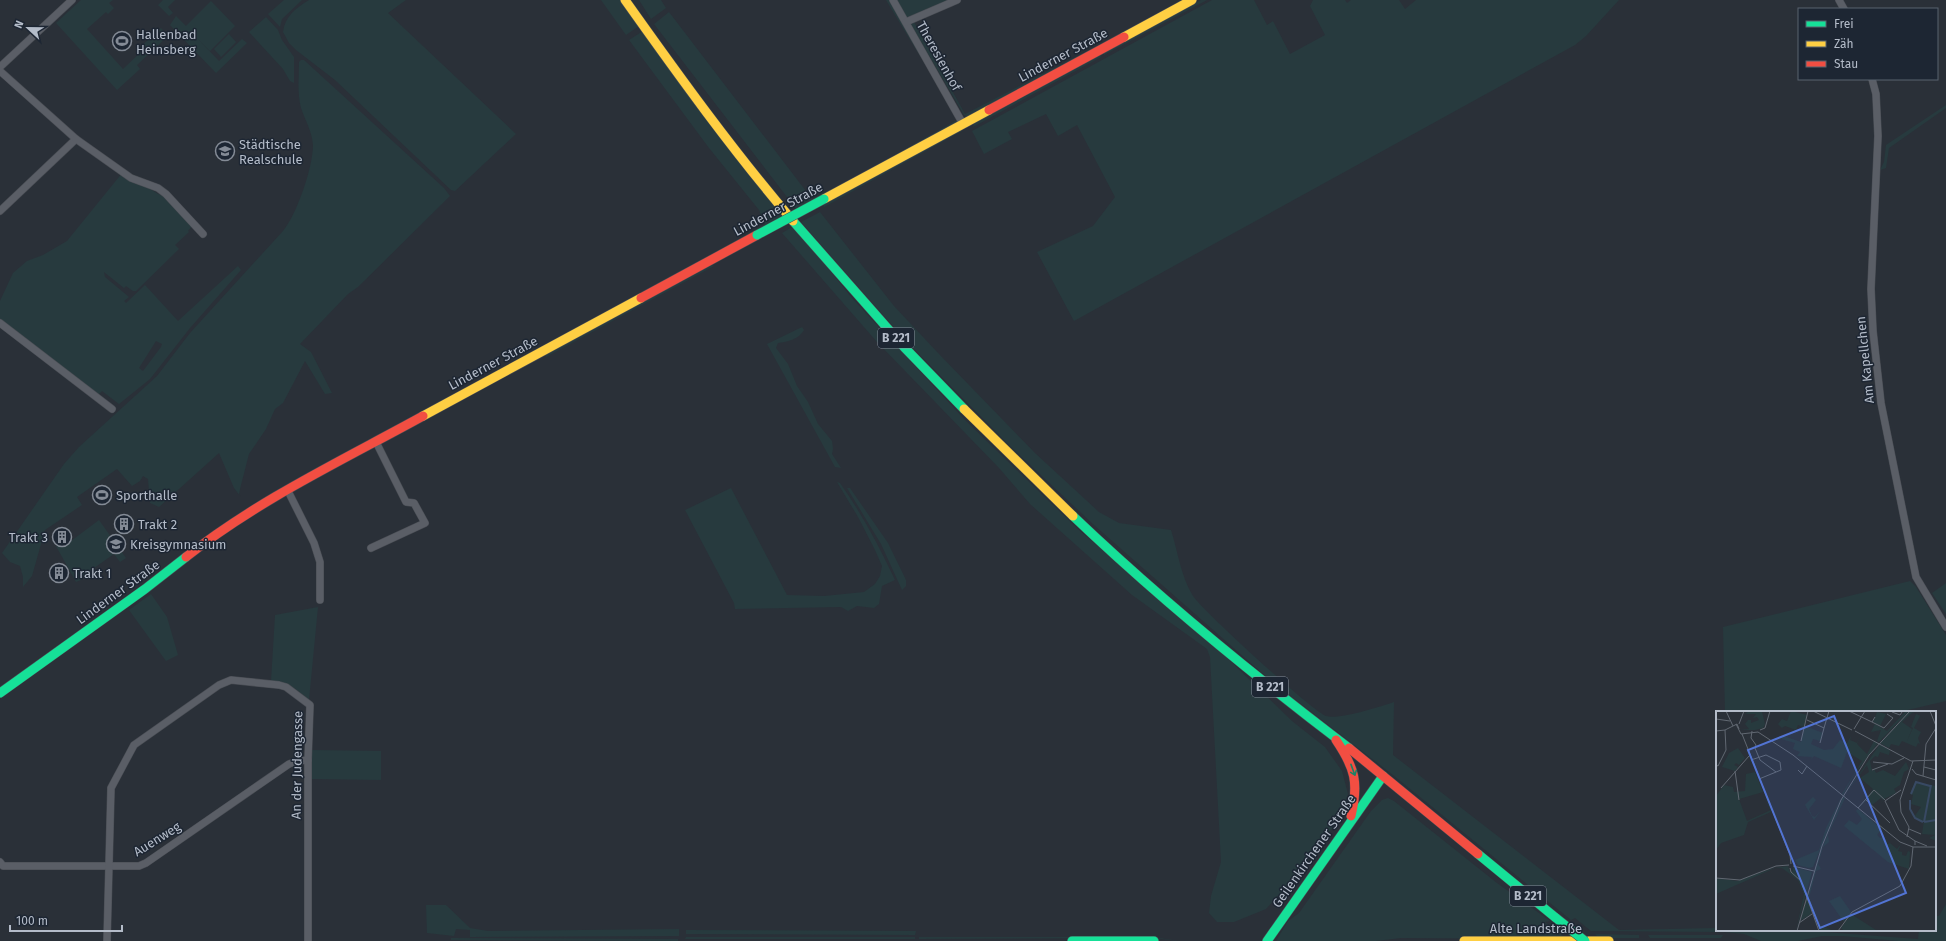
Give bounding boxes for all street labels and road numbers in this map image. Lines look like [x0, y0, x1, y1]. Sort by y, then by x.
street label: Theresienhof [914, 19, 965, 95]
street label: Linderner Straße [1016, 25, 1110, 85]
street label: Linderner Straße [731, 179, 825, 239]
street label: Am Kapellchen [1853, 316, 1877, 404]
road number: B 221 [878, 328, 914, 348]
street label: Linderner Straße [446, 333, 540, 393]
street label: Linderner Straße [74, 557, 162, 627]
road number: B 221 [1252, 677, 1288, 697]
street label: An der Judengasse [289, 711, 305, 819]
street label: Geilenkirchener Straße [1269, 792, 1359, 910]
street label: Auenweg [131, 819, 184, 859]
road number: B 221 [1510, 886, 1546, 906]
street label: Alte Landstraße [1490, 921, 1582, 936]

